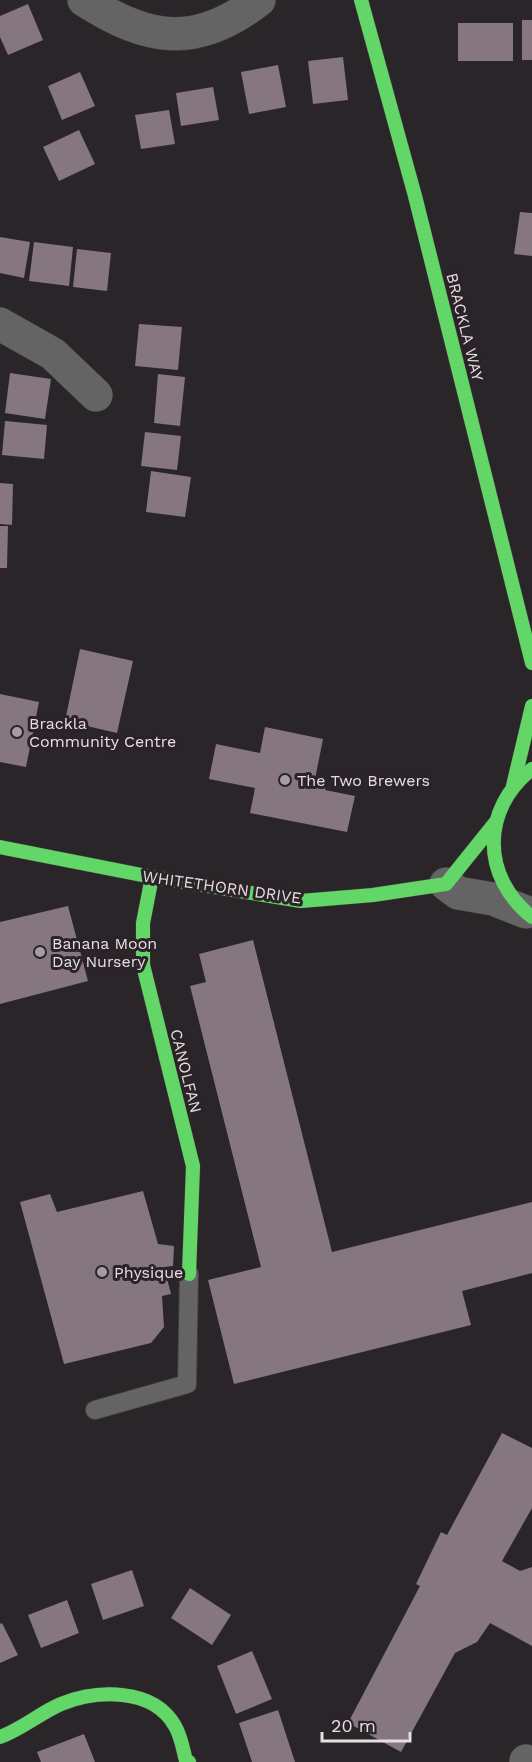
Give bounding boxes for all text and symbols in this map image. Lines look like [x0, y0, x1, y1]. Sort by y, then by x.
street label: BRACKLA WAY [442, 271, 488, 383]
place label: Brackla Community Centre [29, 714, 176, 751]
marker: Brackla Community Centre [10, 725, 24, 739]
place label: The Two Brewers [297, 771, 430, 790]
marker: The Two Brewers [278, 773, 292, 787]
street label: WHITETHORN DRIVE [141, 866, 303, 908]
place label: Banana Moon Day Nursery [52, 934, 157, 971]
marker: Banana Moon Day Nursery [33, 945, 47, 959]
street label: CANOLFAN [166, 1027, 206, 1115]
place label: Physique [114, 1263, 183, 1282]
marker: Physique [95, 1265, 109, 1279]
scale bar [322, 1705, 410, 1743]
text: 20 m [331, 1715, 376, 1736]

